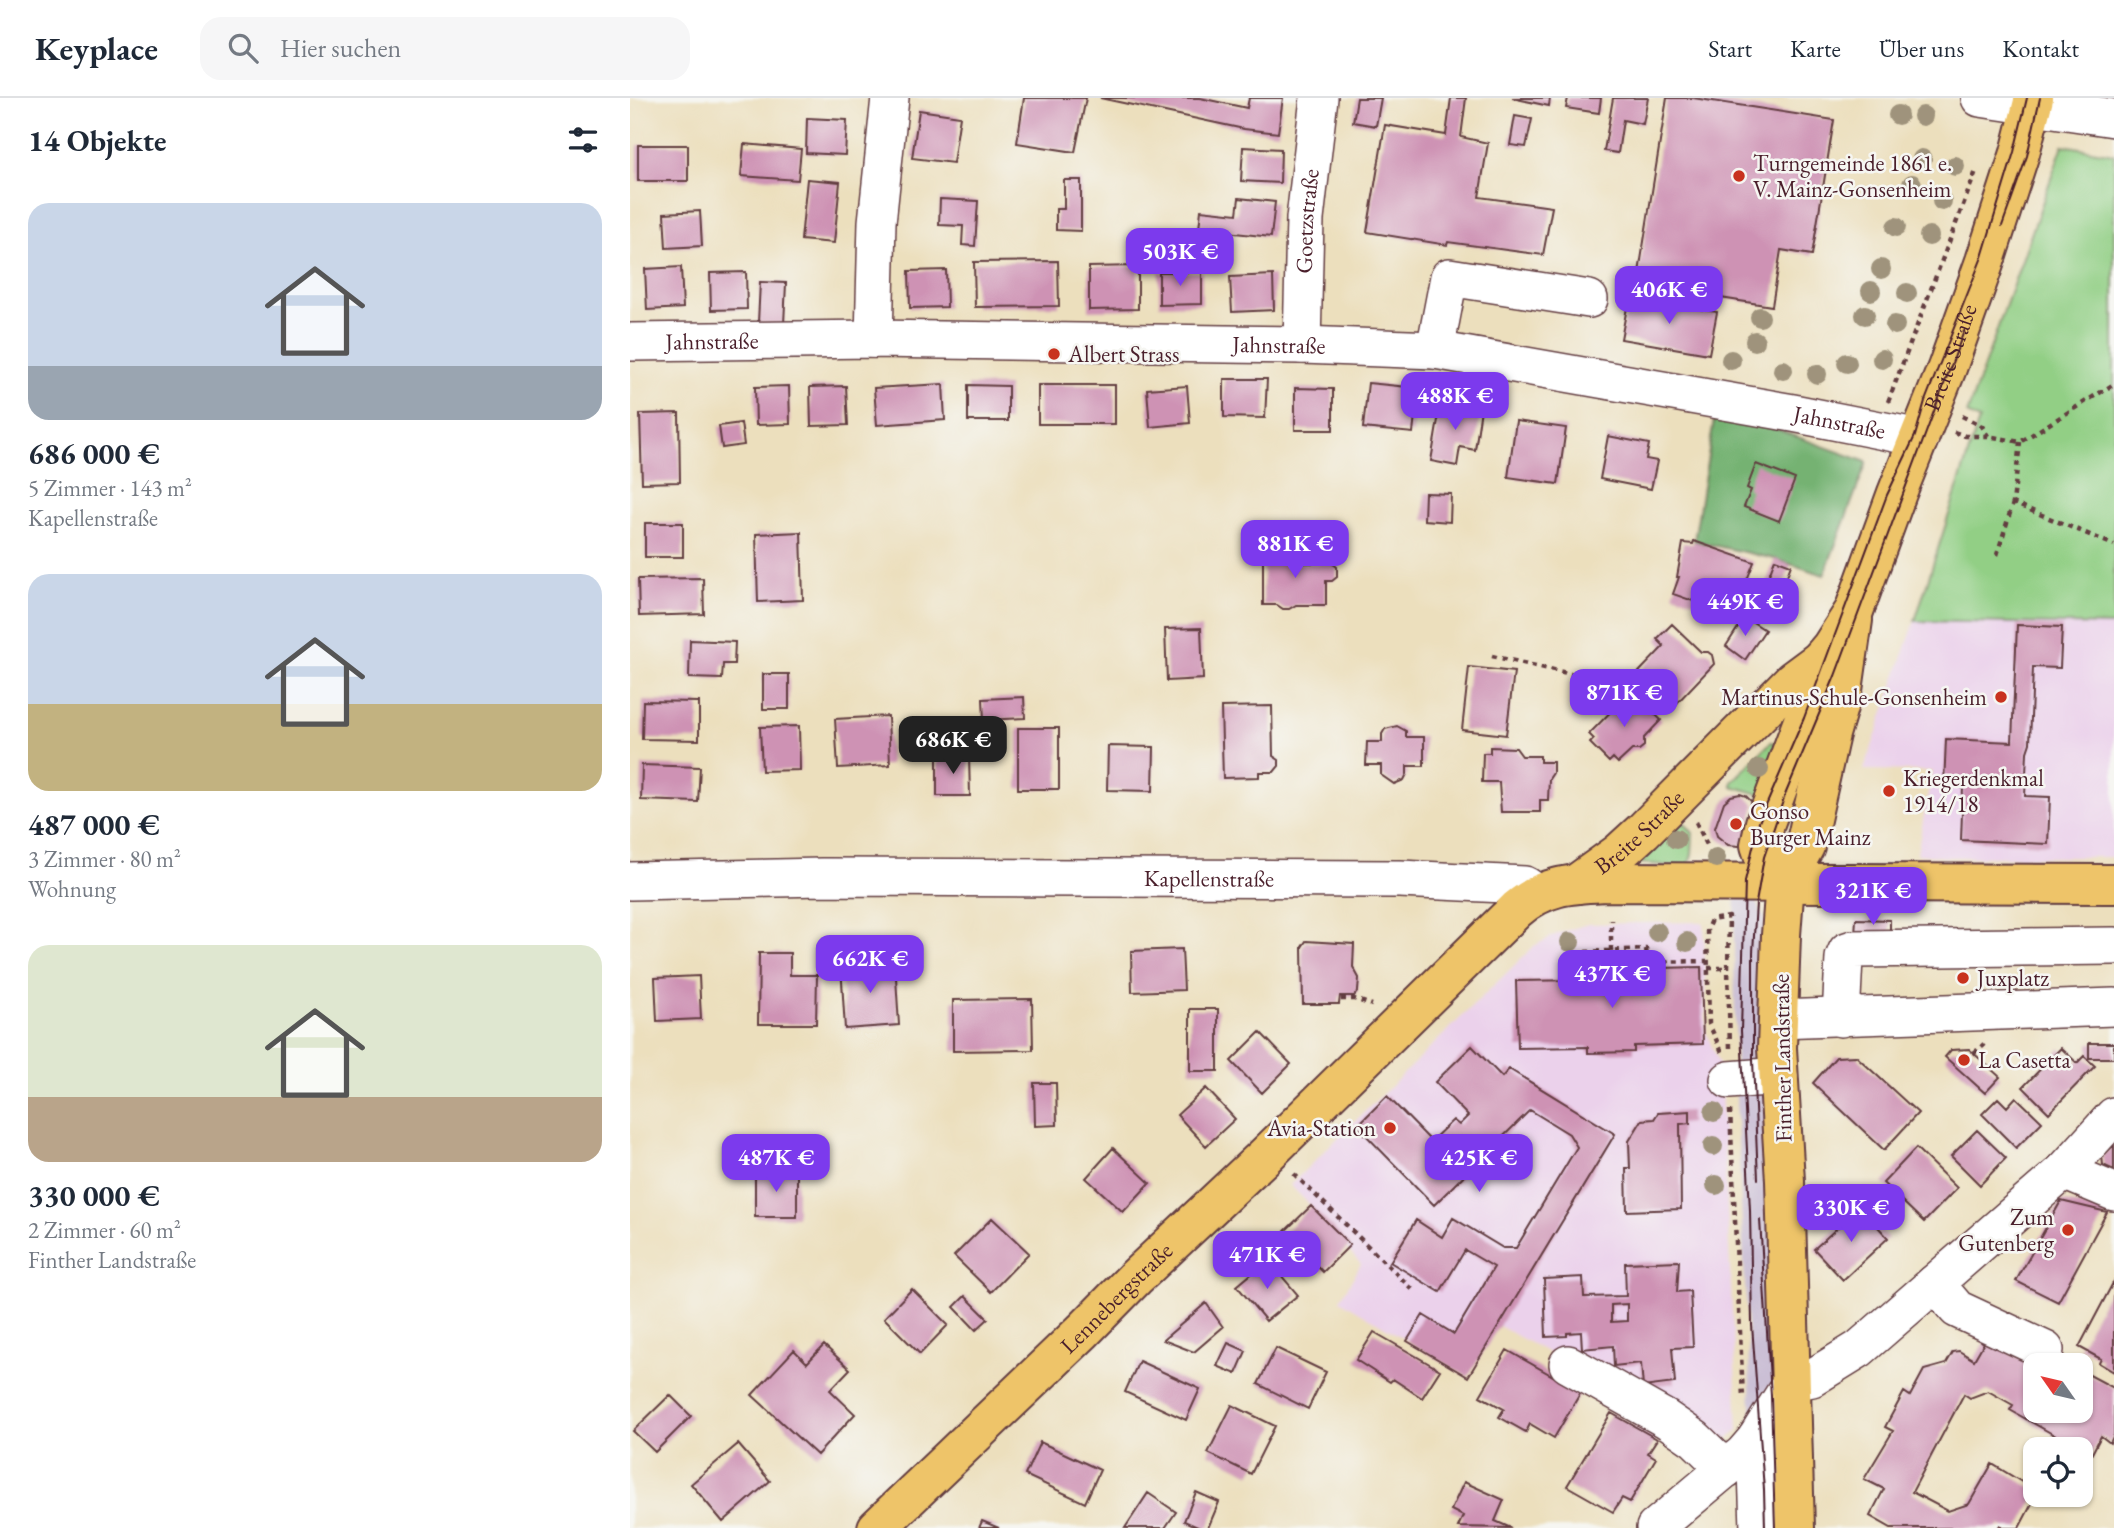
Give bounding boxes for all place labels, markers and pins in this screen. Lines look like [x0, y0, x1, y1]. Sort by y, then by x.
place label: Turngemeinde 1861 e. V. Mainz-Gonsenheim [1753, 148, 1952, 204]
marker: Turngemeinde 1861 e. V. Mainz-Gonsenheim [1731, 168, 1747, 184]
pin: 503K € [1123, 228, 1237, 288]
pin: 406K € [1612, 266, 1726, 326]
place label: Albert Strass [1067, 339, 1179, 369]
marker: Albert Strass [1046, 346, 1062, 362]
pin: 488K € [1398, 372, 1512, 432]
pin: 881K € [1238, 520, 1352, 580]
pin: 449K € [1688, 578, 1802, 638]
pin: 871K € [1567, 670, 1681, 729]
place label: Martinus-Schule-Gonsenheim [1721, 682, 1987, 712]
marker: Martinus-Schule-Gonsenheim [1993, 689, 2009, 705]
pin: 686K € [896, 716, 1010, 776]
place label: Kriegerdenkmal 1914/18 [1903, 763, 2044, 819]
marker: Kriegerdenkmal 1914/18 [1881, 783, 1897, 799]
place label: Gonso Burger Mainz [1750, 796, 1871, 852]
marker: Gonso Burger Mainz [1728, 816, 1744, 832]
pin: 321K € [1816, 868, 1930, 927]
pin: 662K € [813, 936, 927, 995]
pin: 437K € [1555, 950, 1669, 1010]
place label: Juxplatz [1975, 963, 2049, 993]
marker: Juxplatz [1955, 970, 1971, 986]
place label: La Casetta [1978, 1045, 2072, 1075]
marker: La Casetta [1956, 1052, 1972, 1068]
place label: Avia-Station [1266, 1113, 1376, 1143]
marker: Avia-Station [1382, 1120, 1398, 1136]
pin: 487K € [719, 1134, 833, 1194]
pin: 425K € [1422, 1134, 1536, 1194]
pin: 330K € [1794, 1184, 1908, 1244]
place label: Zum Gutenberg [1958, 1202, 2055, 1258]
marker: Zum Gutenberg [2060, 1222, 2076, 1238]
pin: 471K € [1210, 1232, 1324, 1291]

